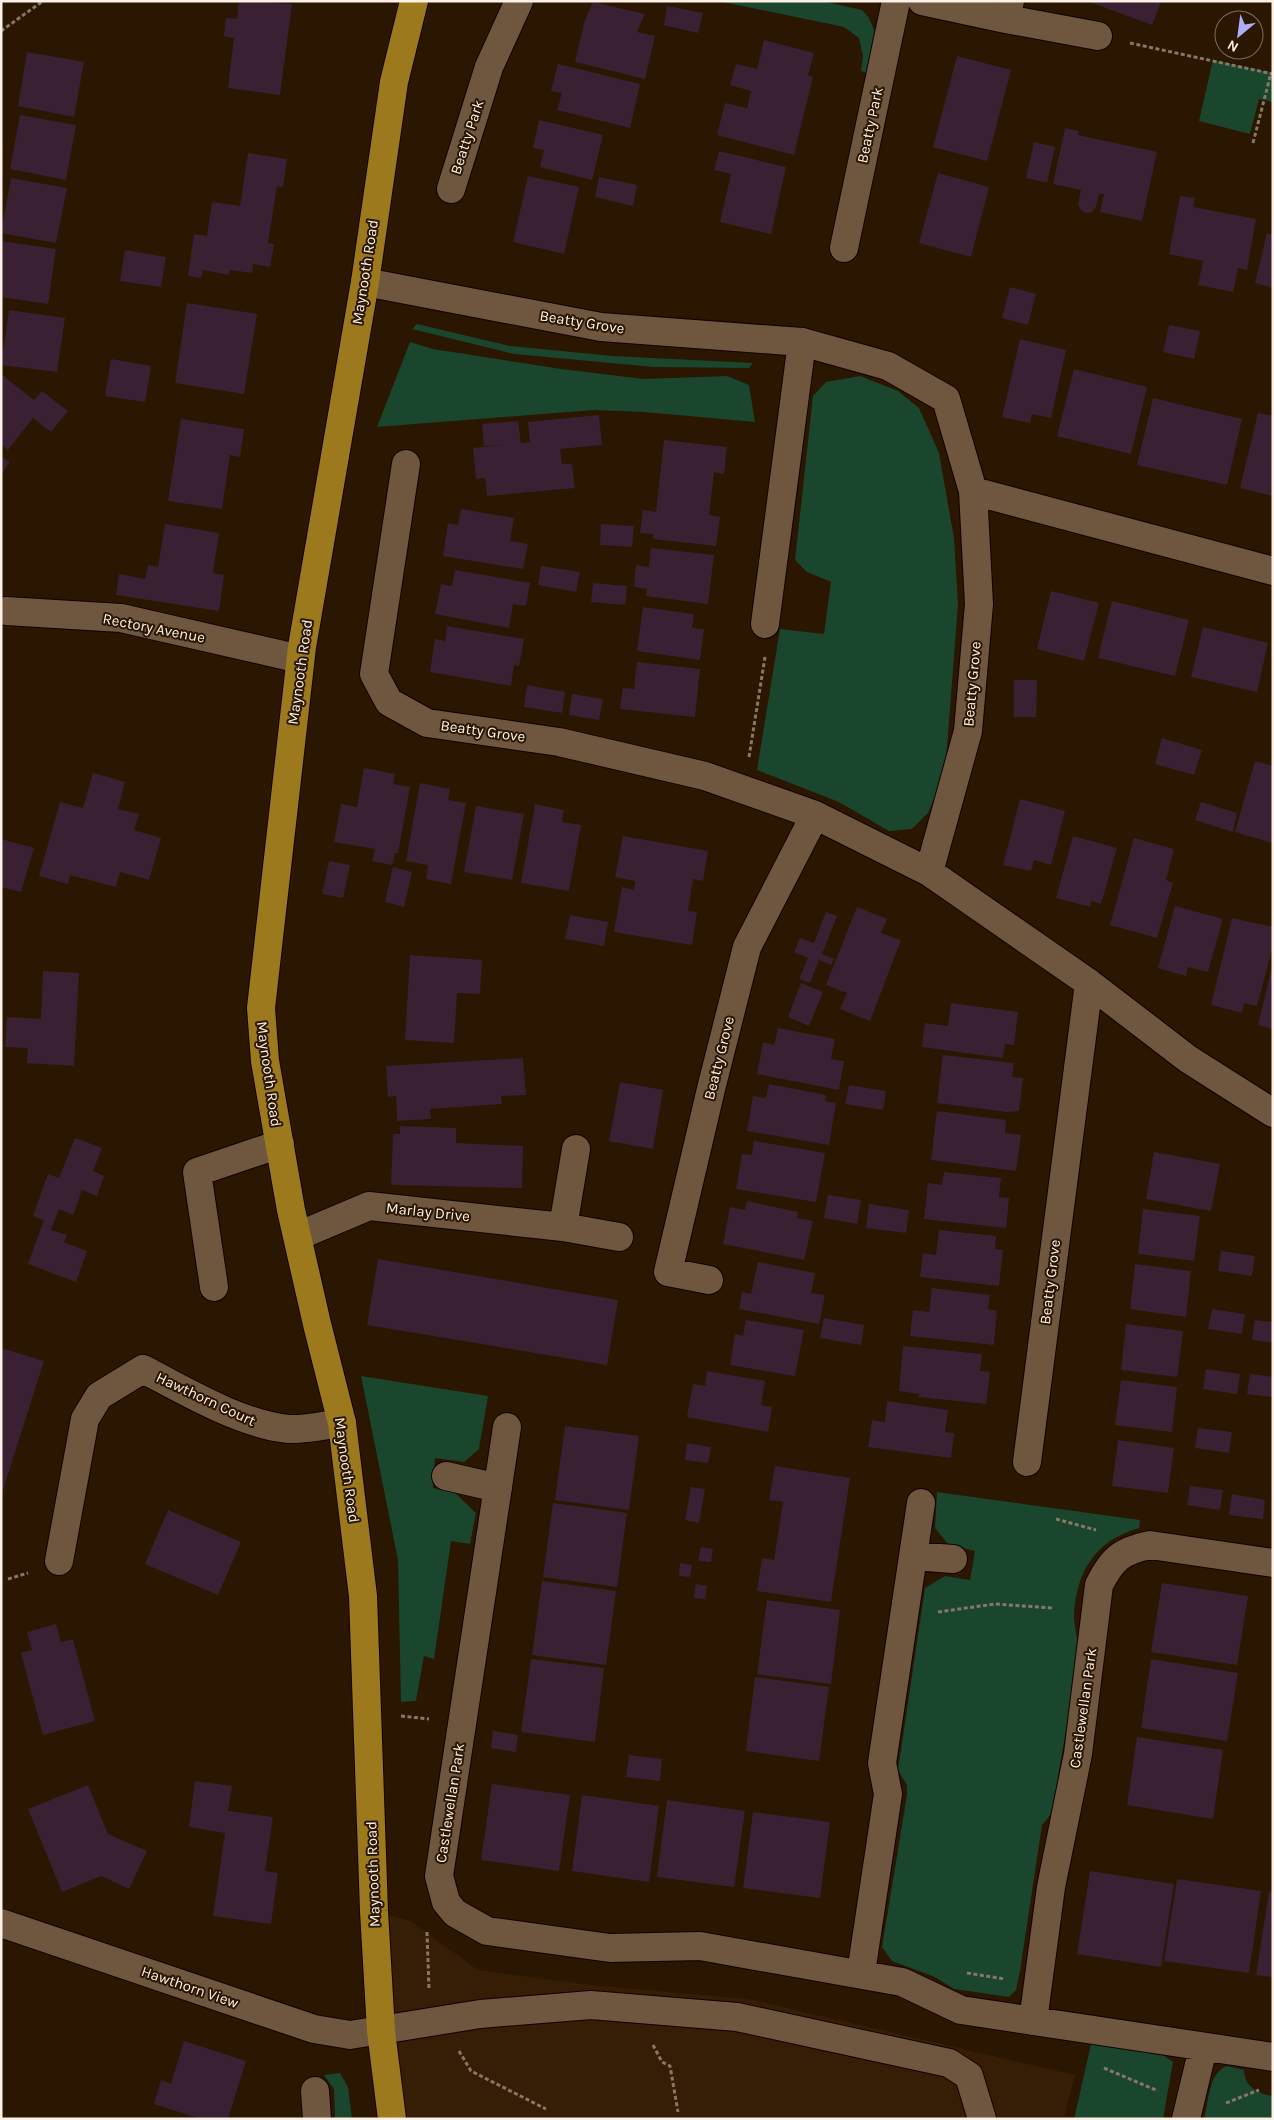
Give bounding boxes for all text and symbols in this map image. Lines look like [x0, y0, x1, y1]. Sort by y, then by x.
north arrow [1214, 10, 1264, 60]
text: N [1224, 36, 1241, 56]
street label: Beatty Park [853, 85, 887, 165]
street label: Beatty Park [446, 97, 488, 177]
street label: Maynooth Road [348, 218, 382, 326]
street label: Beatty Grove [538, 306, 626, 338]
street label: Rectory Avenue [101, 609, 207, 647]
street label: Maynooth Road [284, 618, 316, 726]
street label: Beatty Grove [959, 641, 985, 727]
street label: Beatty Grove [439, 716, 527, 746]
street label: Beatty Grove [700, 1014, 738, 1102]
street label: Maynooth Road [253, 1020, 285, 1128]
street label: Marlay Drive [385, 1199, 471, 1225]
street label: Beatty Grove [1036, 1238, 1064, 1326]
street label: Hawthorn Court [153, 1368, 259, 1430]
street label: Maynooth Road [331, 1416, 363, 1524]
street label: Castlewellan Park [1066, 1647, 1100, 1769]
street label: Castlewellan Park [432, 1742, 468, 1864]
street label: Maynooth Road [362, 1821, 384, 1927]
street label: Hawthorn View [139, 1962, 241, 2012]

